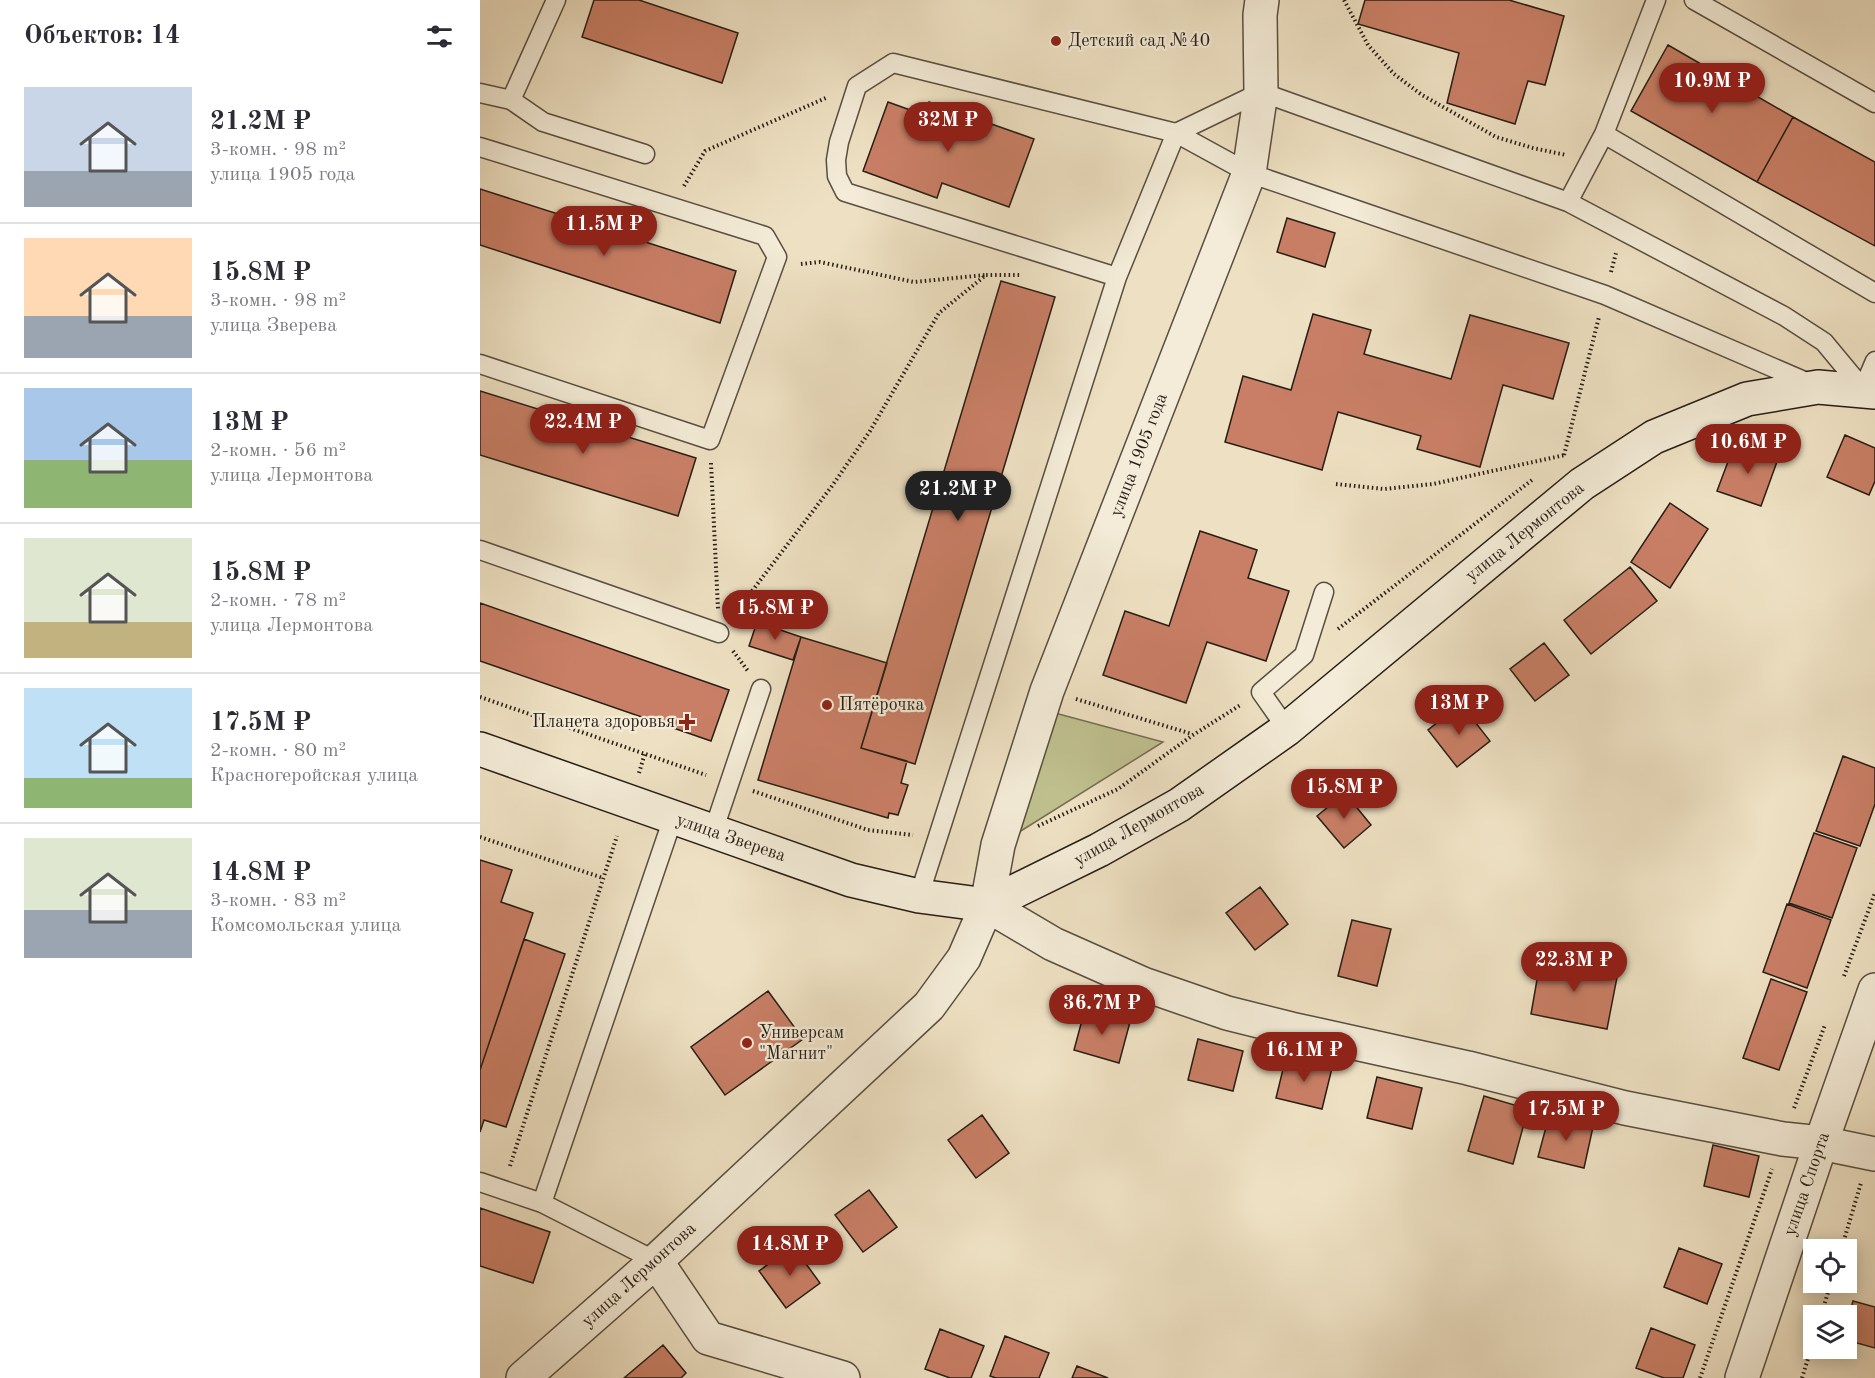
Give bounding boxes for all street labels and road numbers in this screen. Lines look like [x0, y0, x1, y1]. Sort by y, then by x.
street label: улица 1905 года [1107, 391, 1171, 519]
street label: улица Лермонтова [1462, 479, 1588, 585]
street label: улица Лермонтова [1071, 780, 1207, 869]
street label: улица Зверева [674, 811, 788, 865]
street label: улица Спорта [1781, 1130, 1833, 1238]
street label: улица Лермонтова [578, 1219, 700, 1331]

